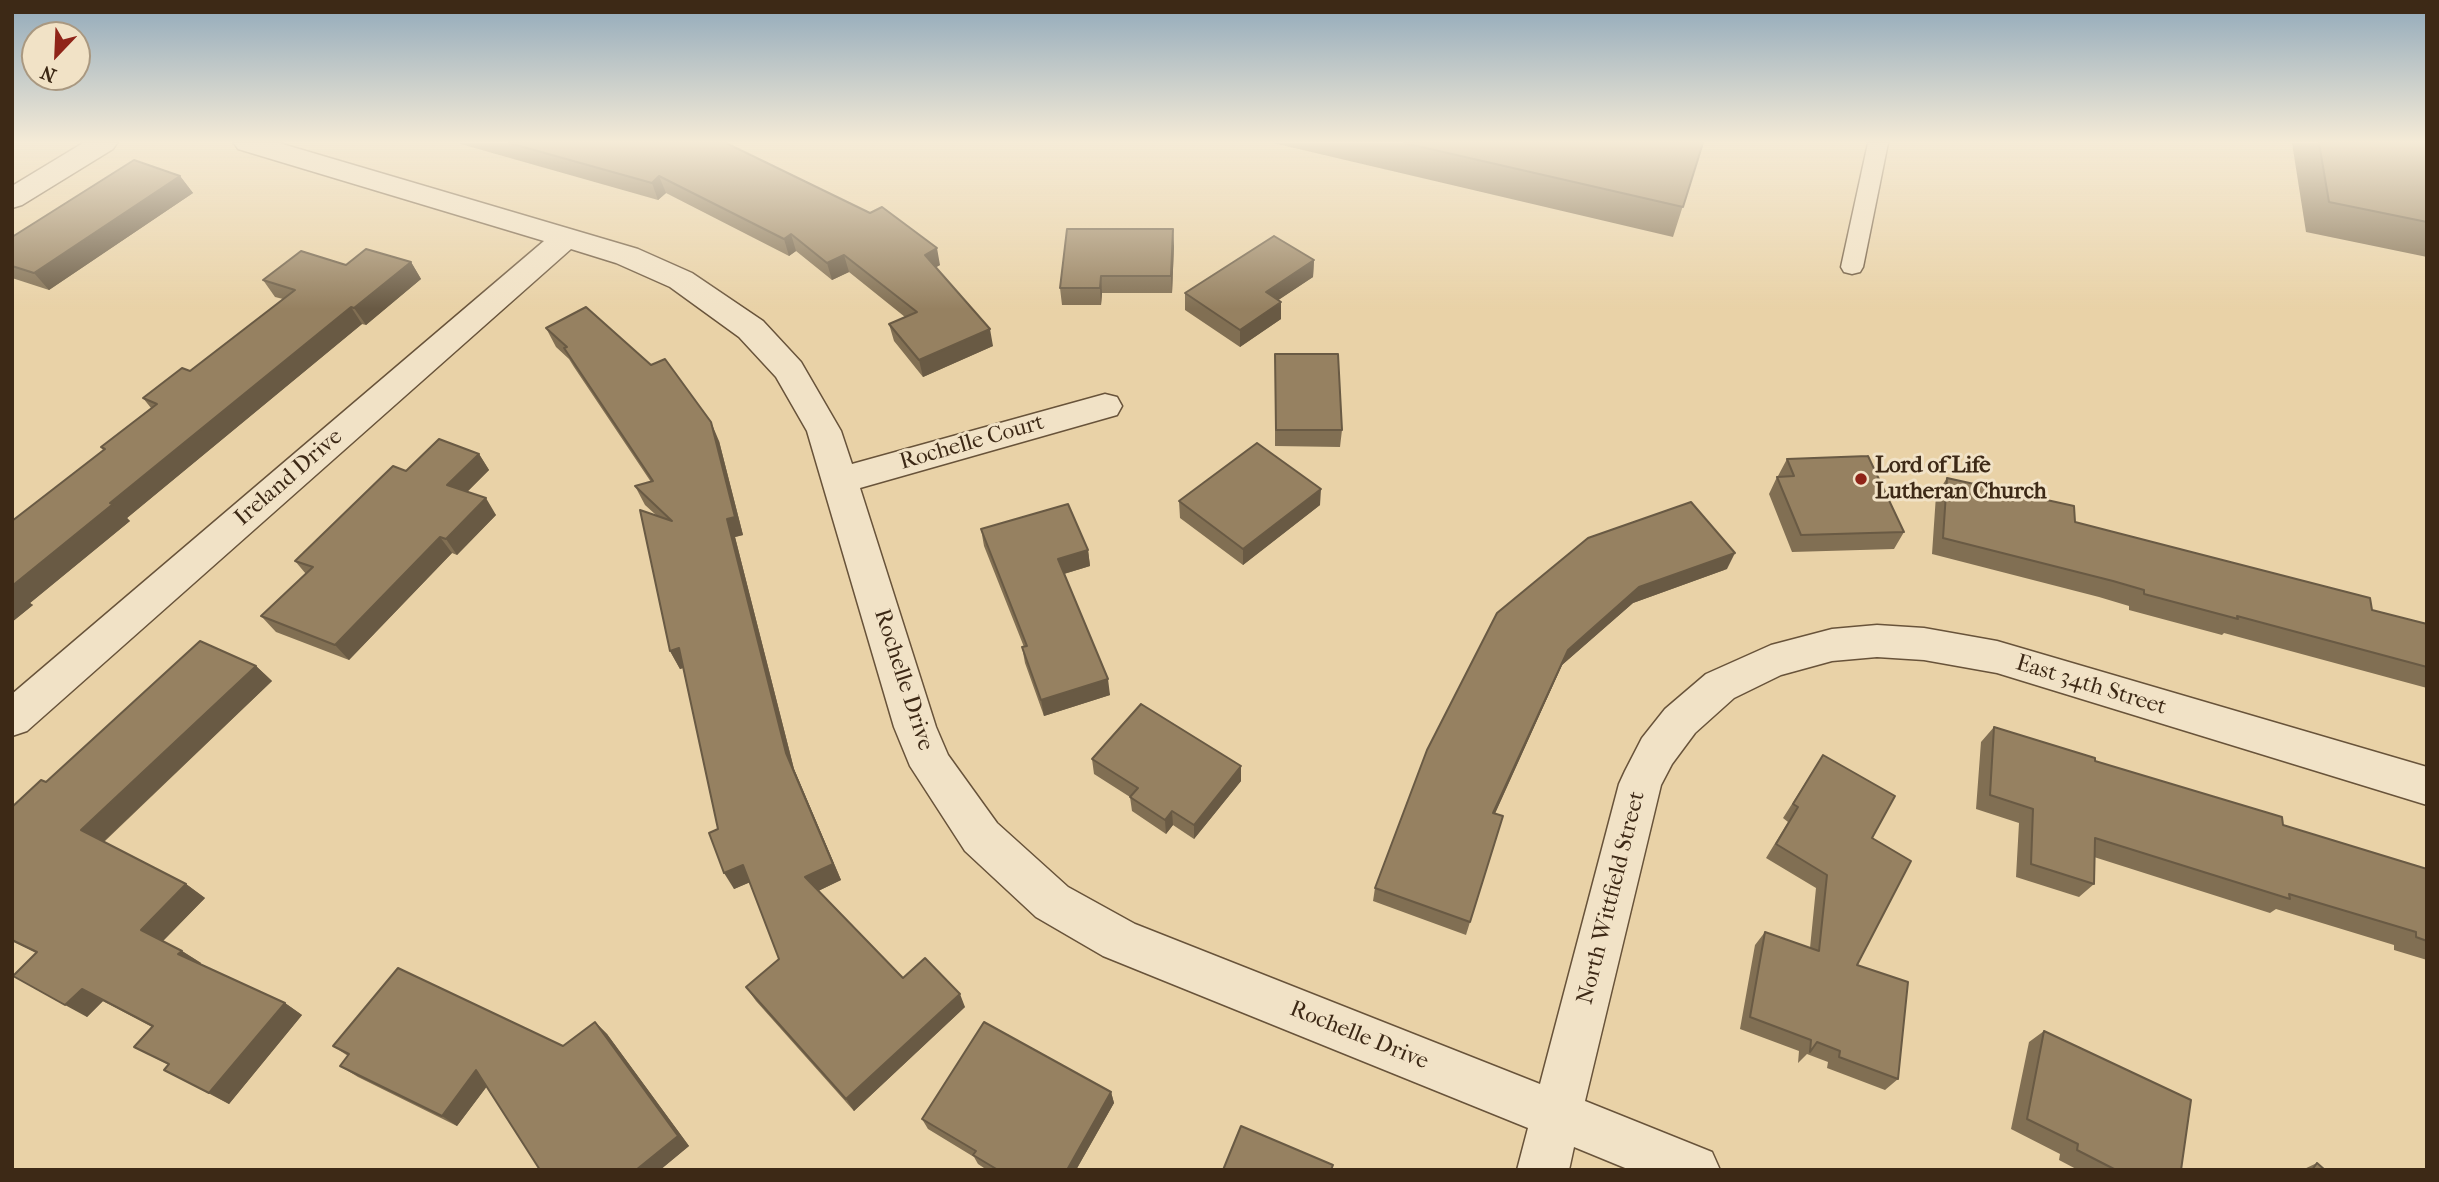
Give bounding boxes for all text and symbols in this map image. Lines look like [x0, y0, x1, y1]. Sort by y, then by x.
north arrow [21, 21, 91, 91]
text: N [38, 61, 60, 86]
street label: Rochelle Court [897, 409, 1047, 477]
street label: Ireland Drive [229, 424, 349, 532]
place label: Lord of Life Lutheran Church [1875, 452, 2047, 506]
marker: Lord of Life Lutheran Church [1853, 471, 1869, 487]
street label: Rochelle Drive [867, 606, 939, 754]
street label: East 34th Street [2012, 650, 2170, 722]
street label: North Wittfield Street [1572, 789, 1652, 1007]
street label: Rochelle Drive [1286, 996, 1432, 1076]

